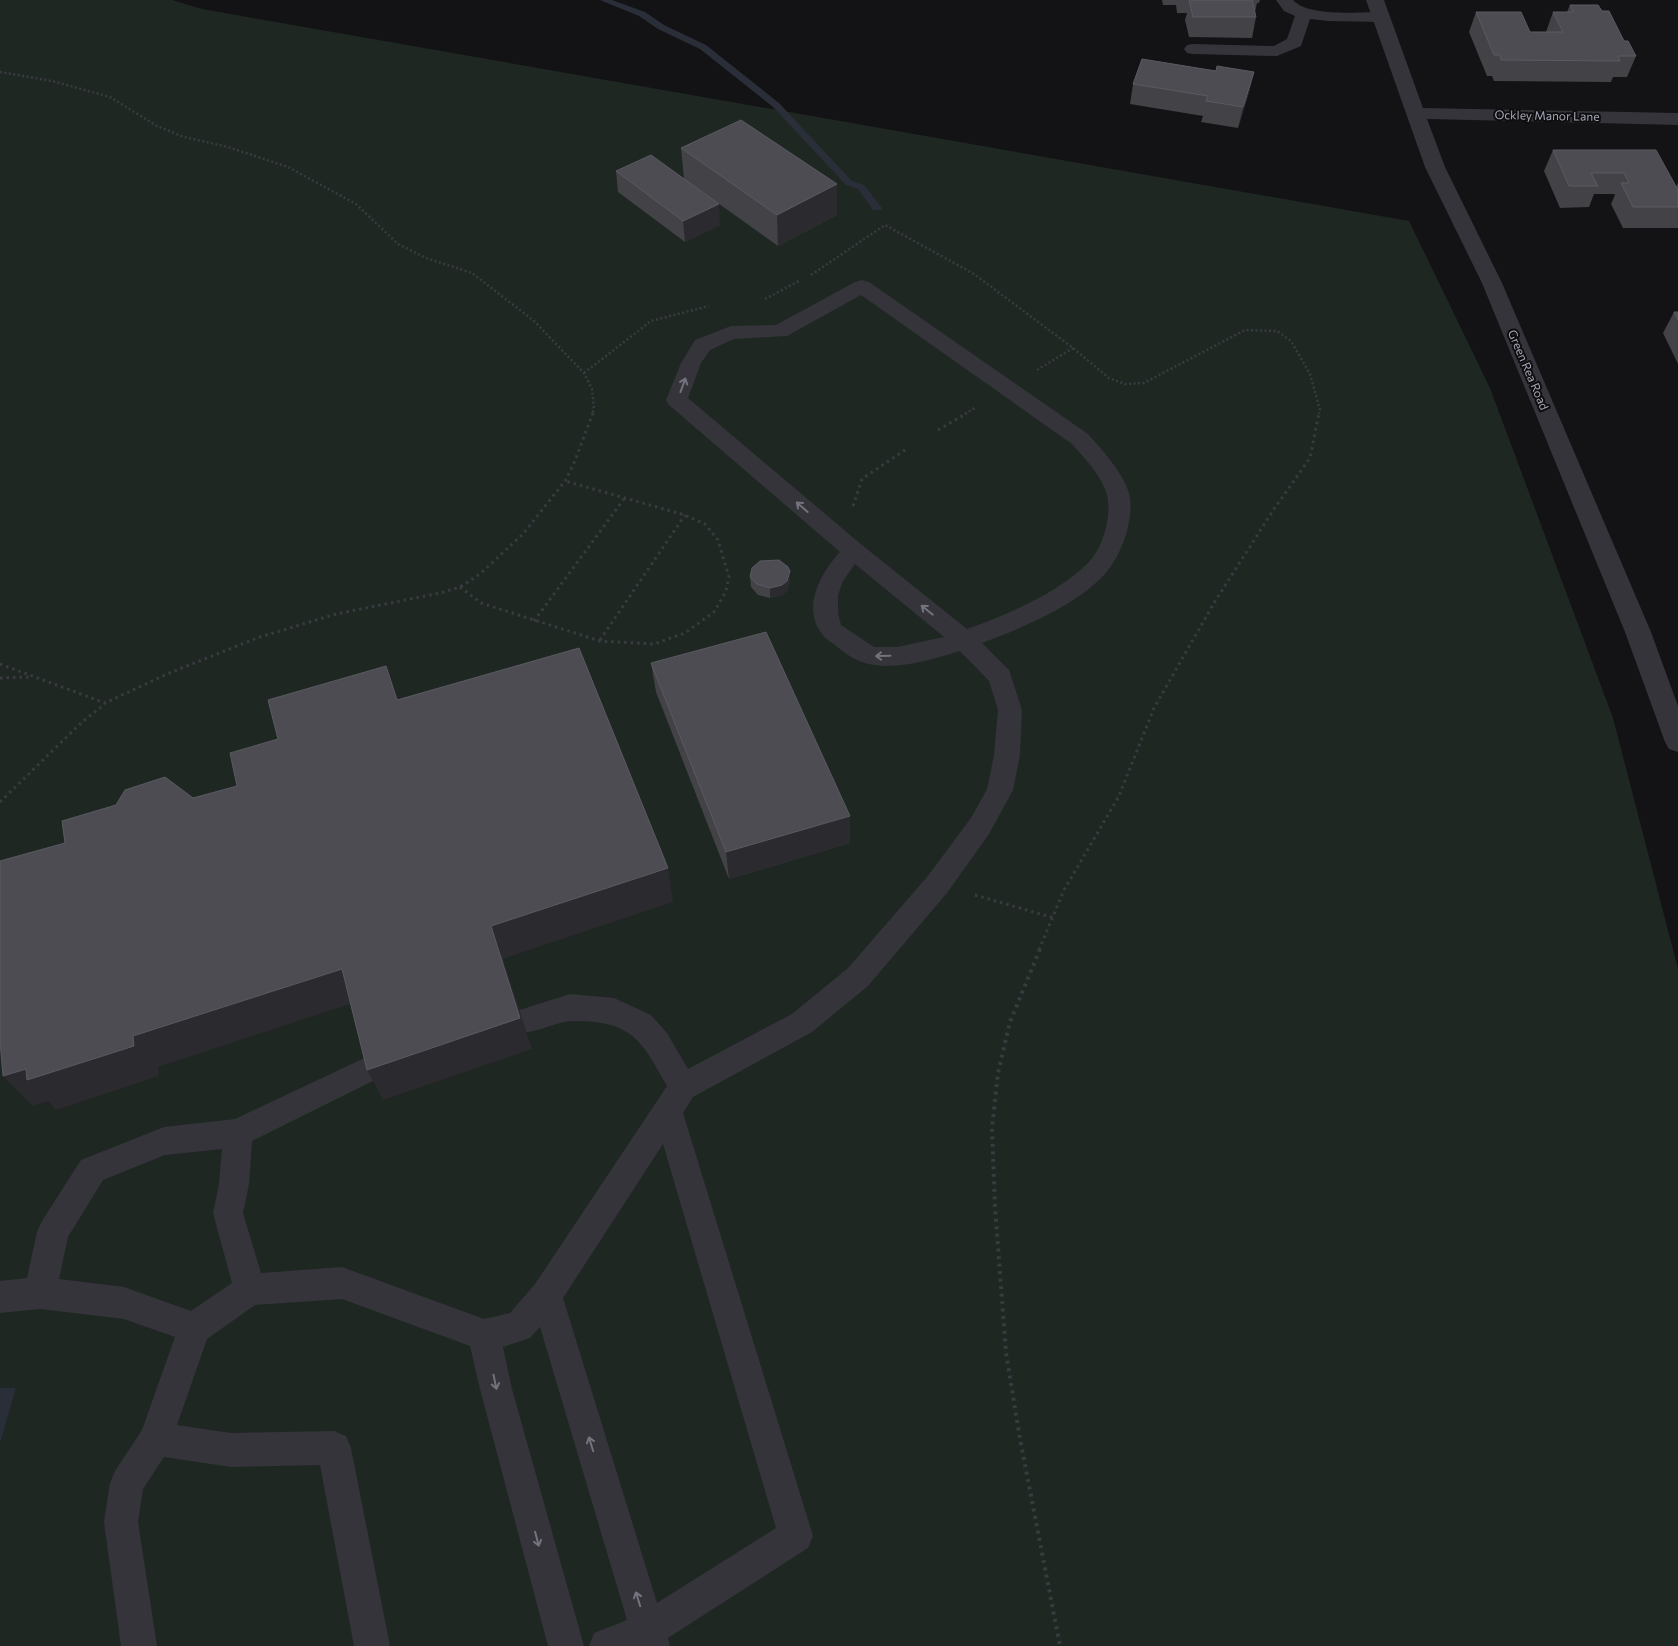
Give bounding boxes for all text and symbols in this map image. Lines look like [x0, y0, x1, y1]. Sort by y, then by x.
street label: Ockley Manor Lane [1494, 107, 1600, 123]
street label: Green Rea Road [1506, 327, 1552, 412]
one-way arrow [679, 377, 688, 393]
one-way arrow [796, 501, 809, 512]
one-way arrow [921, 605, 934, 616]
one-way arrow [875, 651, 892, 661]
one-way arrow [490, 1374, 500, 1390]
one-way arrow [586, 1436, 596, 1452]
one-way arrow [533, 1531, 542, 1547]
one-way arrow [632, 1592, 642, 1608]

